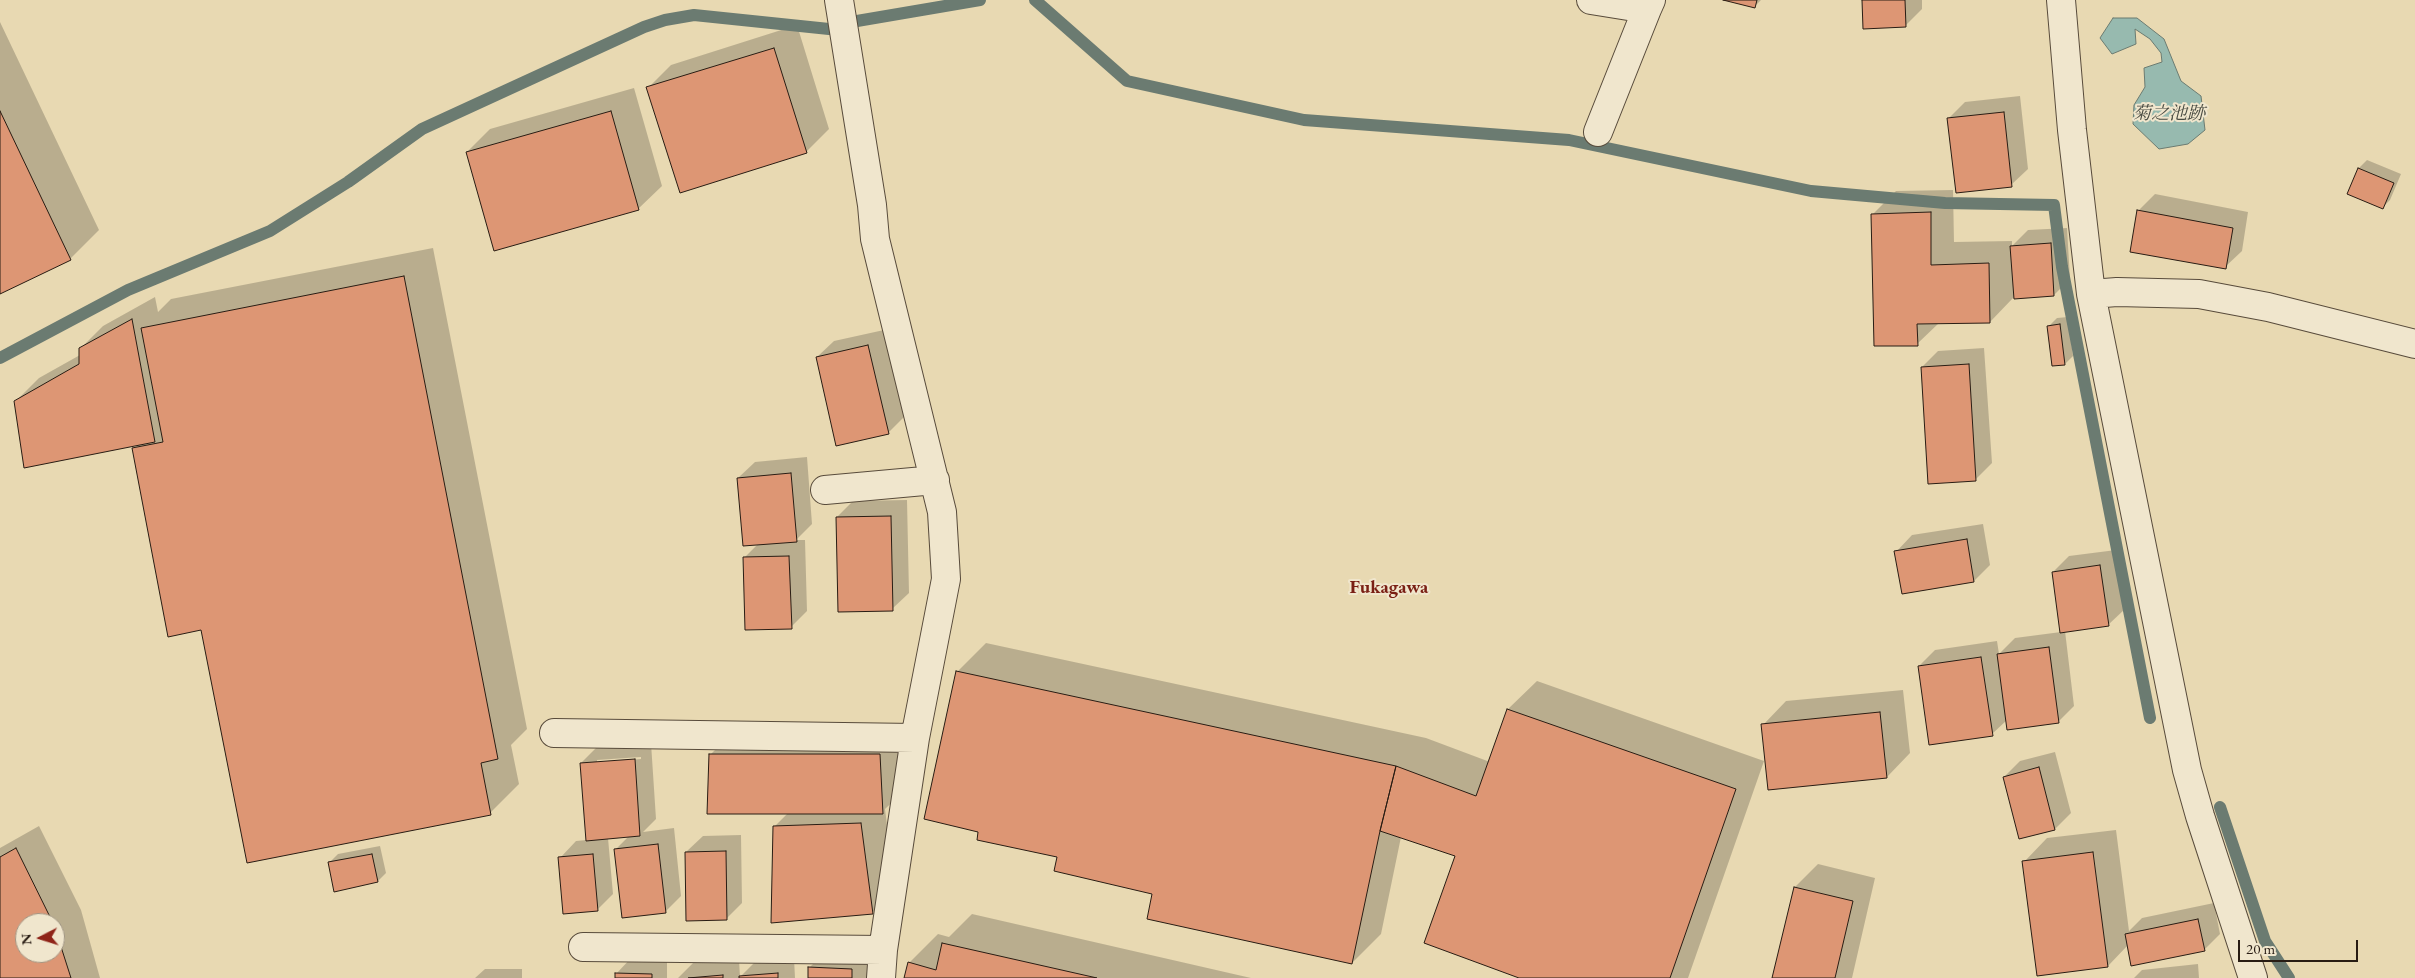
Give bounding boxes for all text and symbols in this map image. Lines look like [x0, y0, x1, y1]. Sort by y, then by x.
water label: 菊之池跡 [2133, 103, 2205, 125]
district label: Fukagawa [1350, 577, 1428, 599]
north arrow [15, 913, 65, 963]
scale bar [2240, 930, 2360, 962]
text: N [17, 933, 36, 946]
text: 20 m [2246, 939, 2275, 958]

